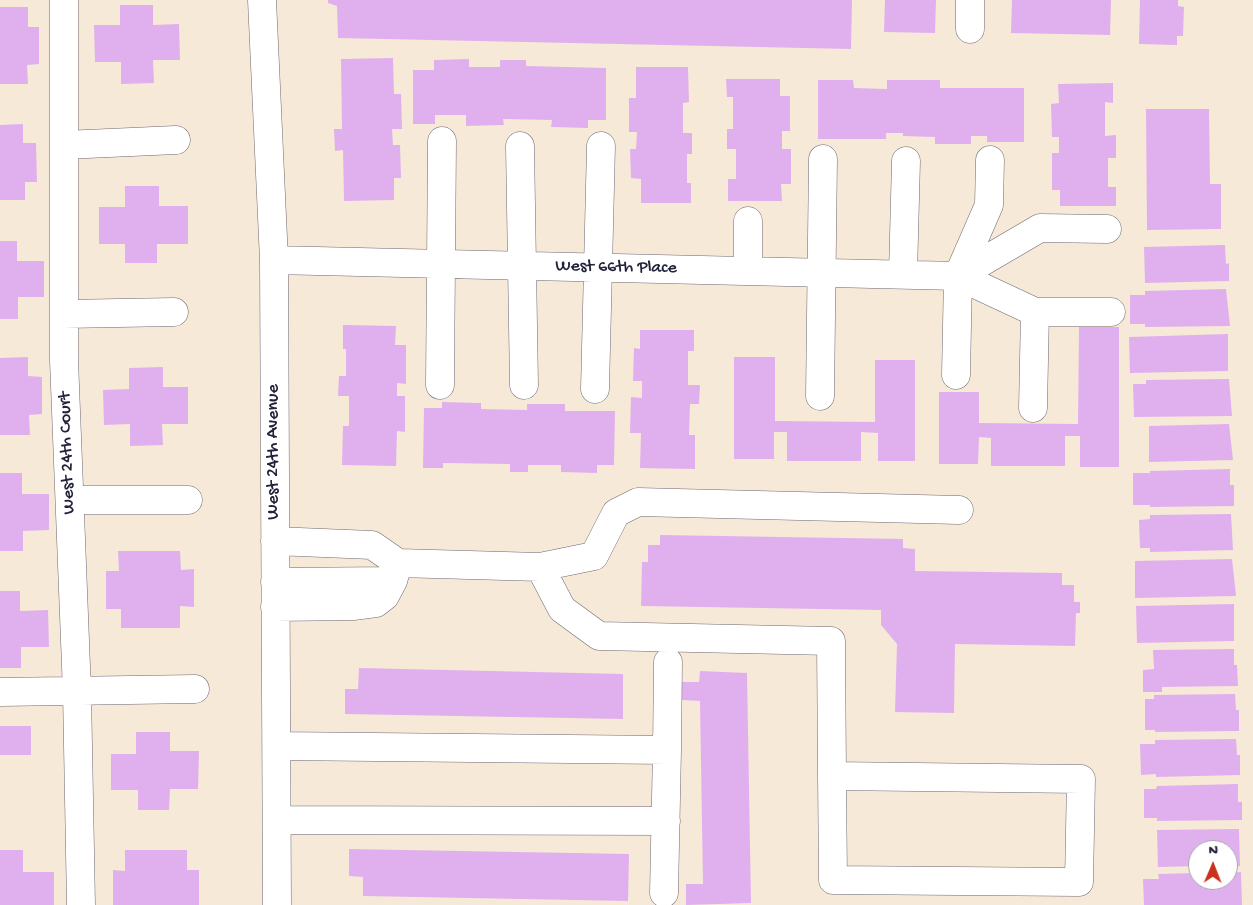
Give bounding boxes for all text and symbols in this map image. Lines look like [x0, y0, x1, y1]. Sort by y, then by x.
street label: West 66th Place [555, 256, 677, 280]
street label: West 24th Avenue [263, 384, 285, 520]
street label: West 24th Court [55, 391, 81, 515]
north arrow [1188, 840, 1238, 890]
text: N [1209, 842, 1218, 859]

